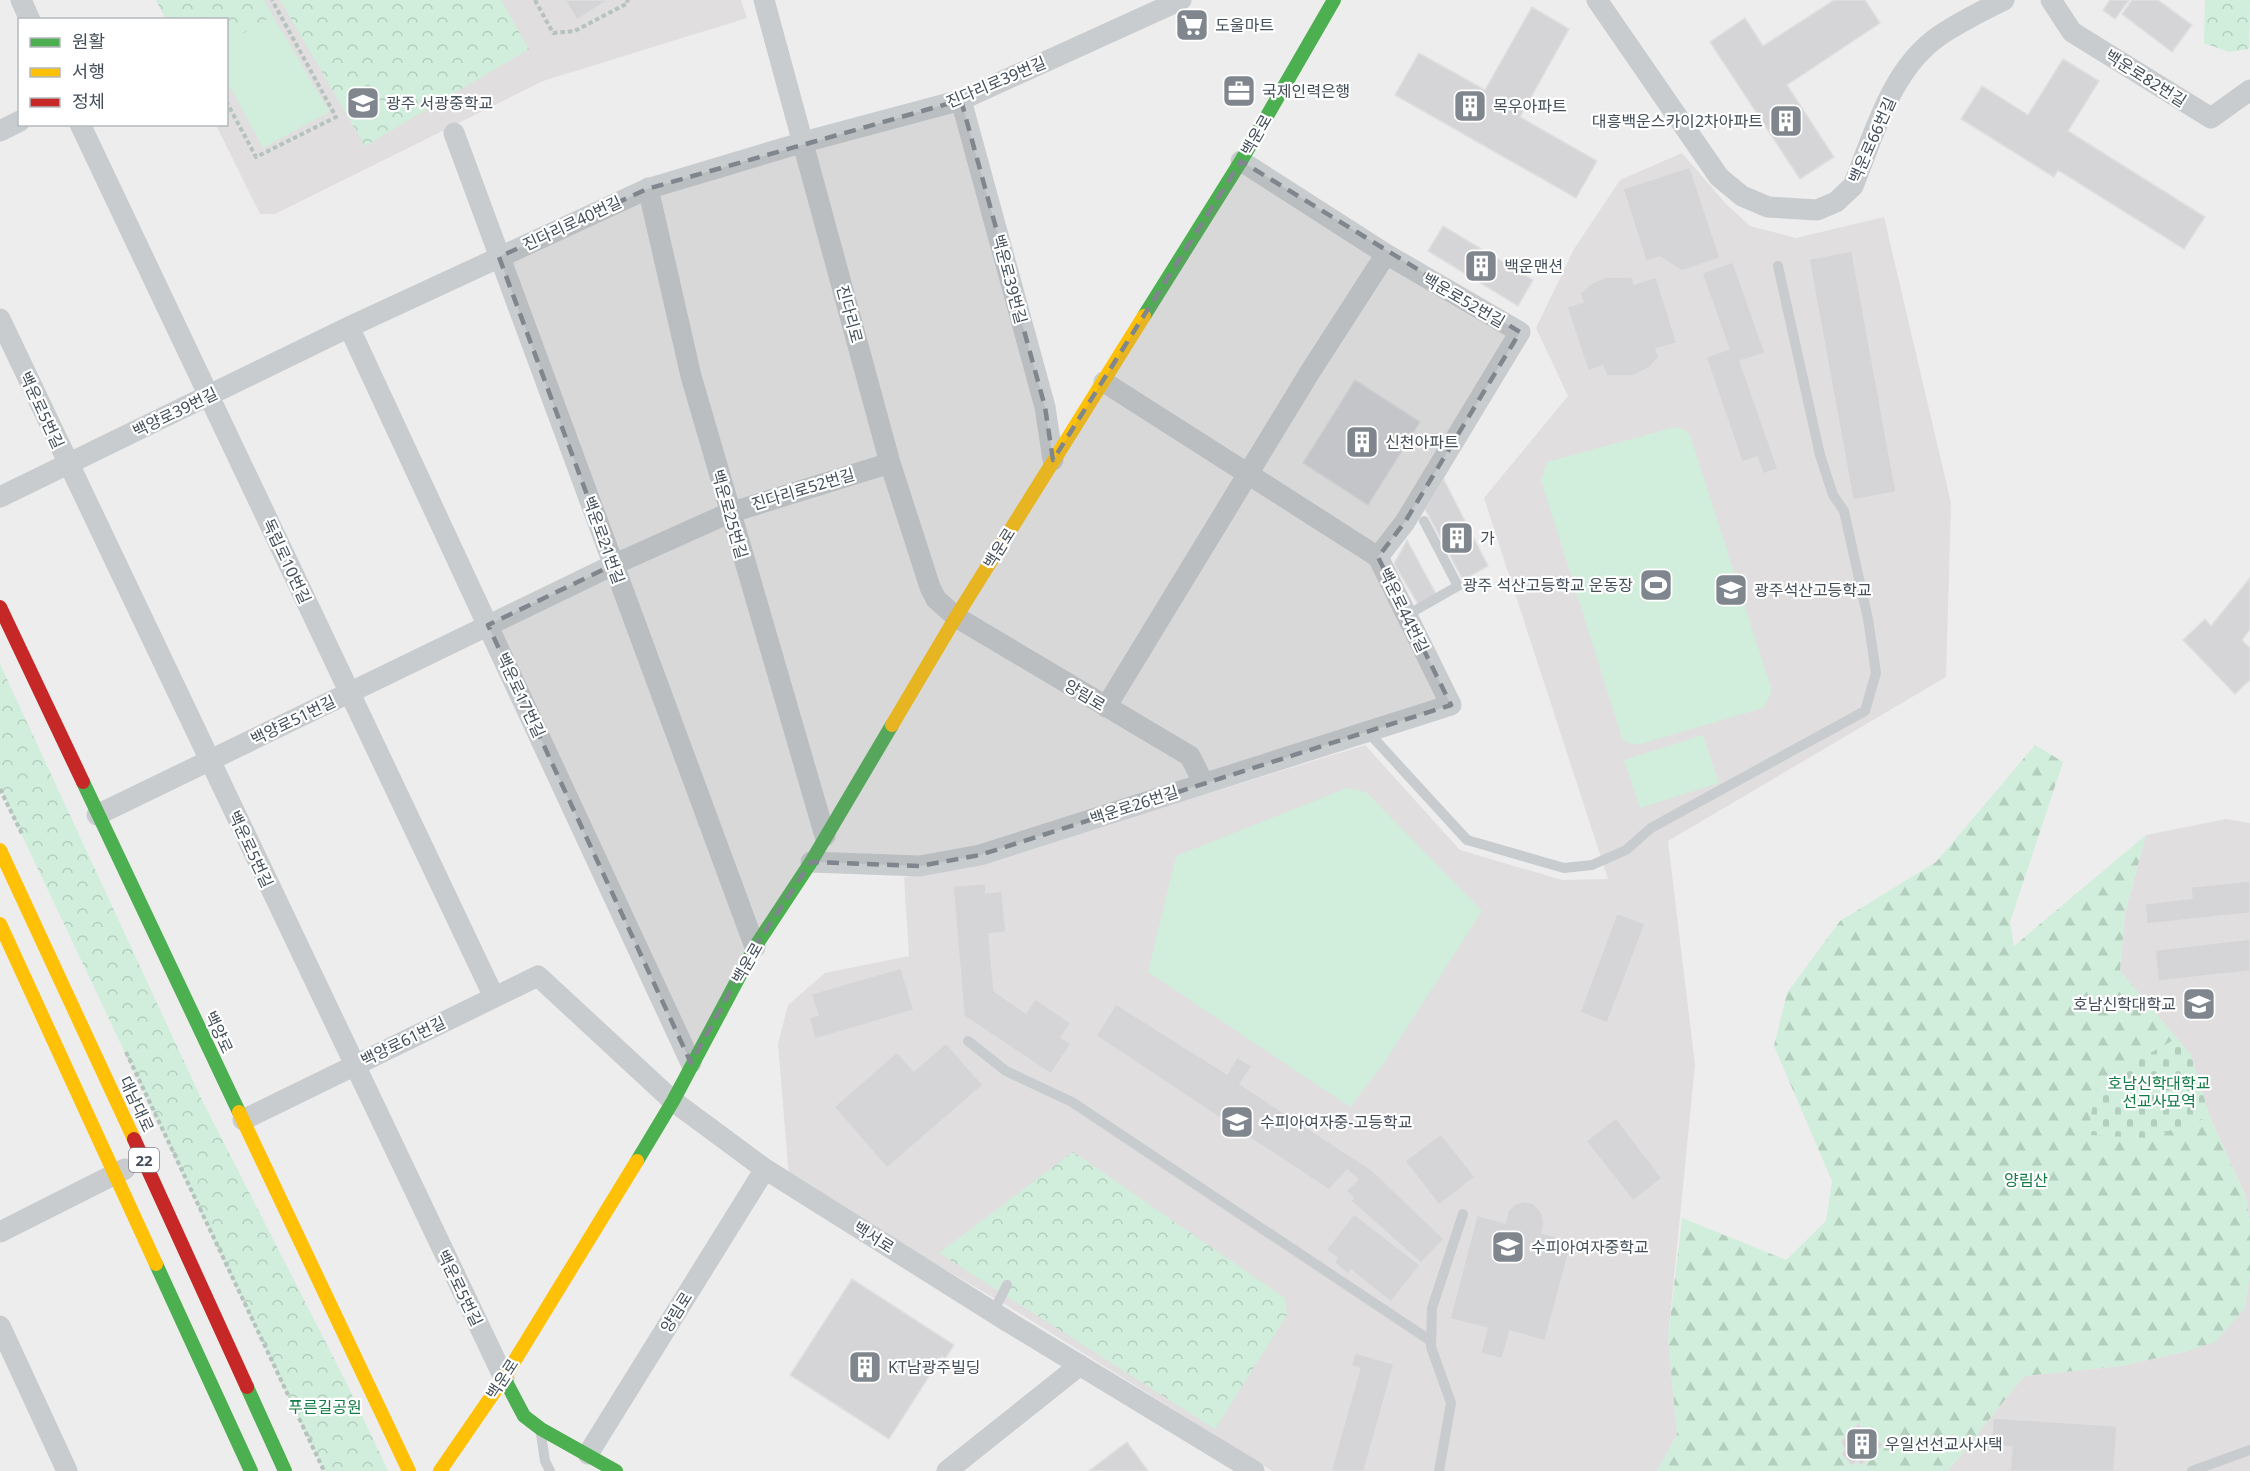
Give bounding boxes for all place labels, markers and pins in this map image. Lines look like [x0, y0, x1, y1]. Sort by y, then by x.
supermarket icon: 도울마트 [1174, 7, 1210, 43]
place label: 도울마트 [1215, 14, 1274, 36]
office icon: 국제인력은행 [1221, 73, 1257, 109]
place label: 국제인력은행 [1262, 80, 1350, 102]
school or university icon: 광주 서광중학교 [345, 85, 381, 121]
building icon: 목우아파트 [1452, 88, 1488, 124]
place label: 광주 서광중학교 [386, 92, 493, 114]
place label: 목우아파트 [1493, 95, 1567, 117]
building icon: 대흥백운스카이2차아파트 [1768, 103, 1804, 139]
place label: 대흥백운스카이2차아파트 [1592, 110, 1763, 132]
building icon: 백운맨션 [1463, 248, 1499, 284]
place label: 백운맨션 [1504, 255, 1563, 277]
building icon: 신천아파트 [1344, 424, 1380, 460]
place label: 신천아파트 [1385, 431, 1459, 453]
building icon: 가 [1439, 520, 1475, 556]
place label: 가 [1480, 527, 1495, 549]
sports icon: 광주 석산고등학교 운동장 [1638, 567, 1674, 603]
school or university icon: 광주석산고등학교 [1713, 572, 1749, 608]
place label: 광주 석산고등학교 운동장 [1463, 574, 1633, 596]
place label: 광주석산고등학교 [1754, 579, 1872, 601]
school or university icon: 호남신학대학교 [2181, 986, 2217, 1022]
place label: 호남신학대학교 [2073, 993, 2176, 1015]
school or university icon: 수피아여자중-고등학교 [1219, 1104, 1255, 1140]
place label: 수피아여자중-고등학교 [1260, 1111, 1412, 1133]
school or university icon: 수피아여자중학교 [1490, 1229, 1526, 1265]
place label: 수피아여자중학교 [1531, 1236, 1649, 1258]
building icon: KT남광주빌딩 [847, 1349, 883, 1385]
place label: KT남광주빌딩 [888, 1356, 980, 1378]
building icon: 우일선선교사사택 [1844, 1426, 1880, 1462]
place label: 우일선선교사사택 [1885, 1433, 2003, 1455]

